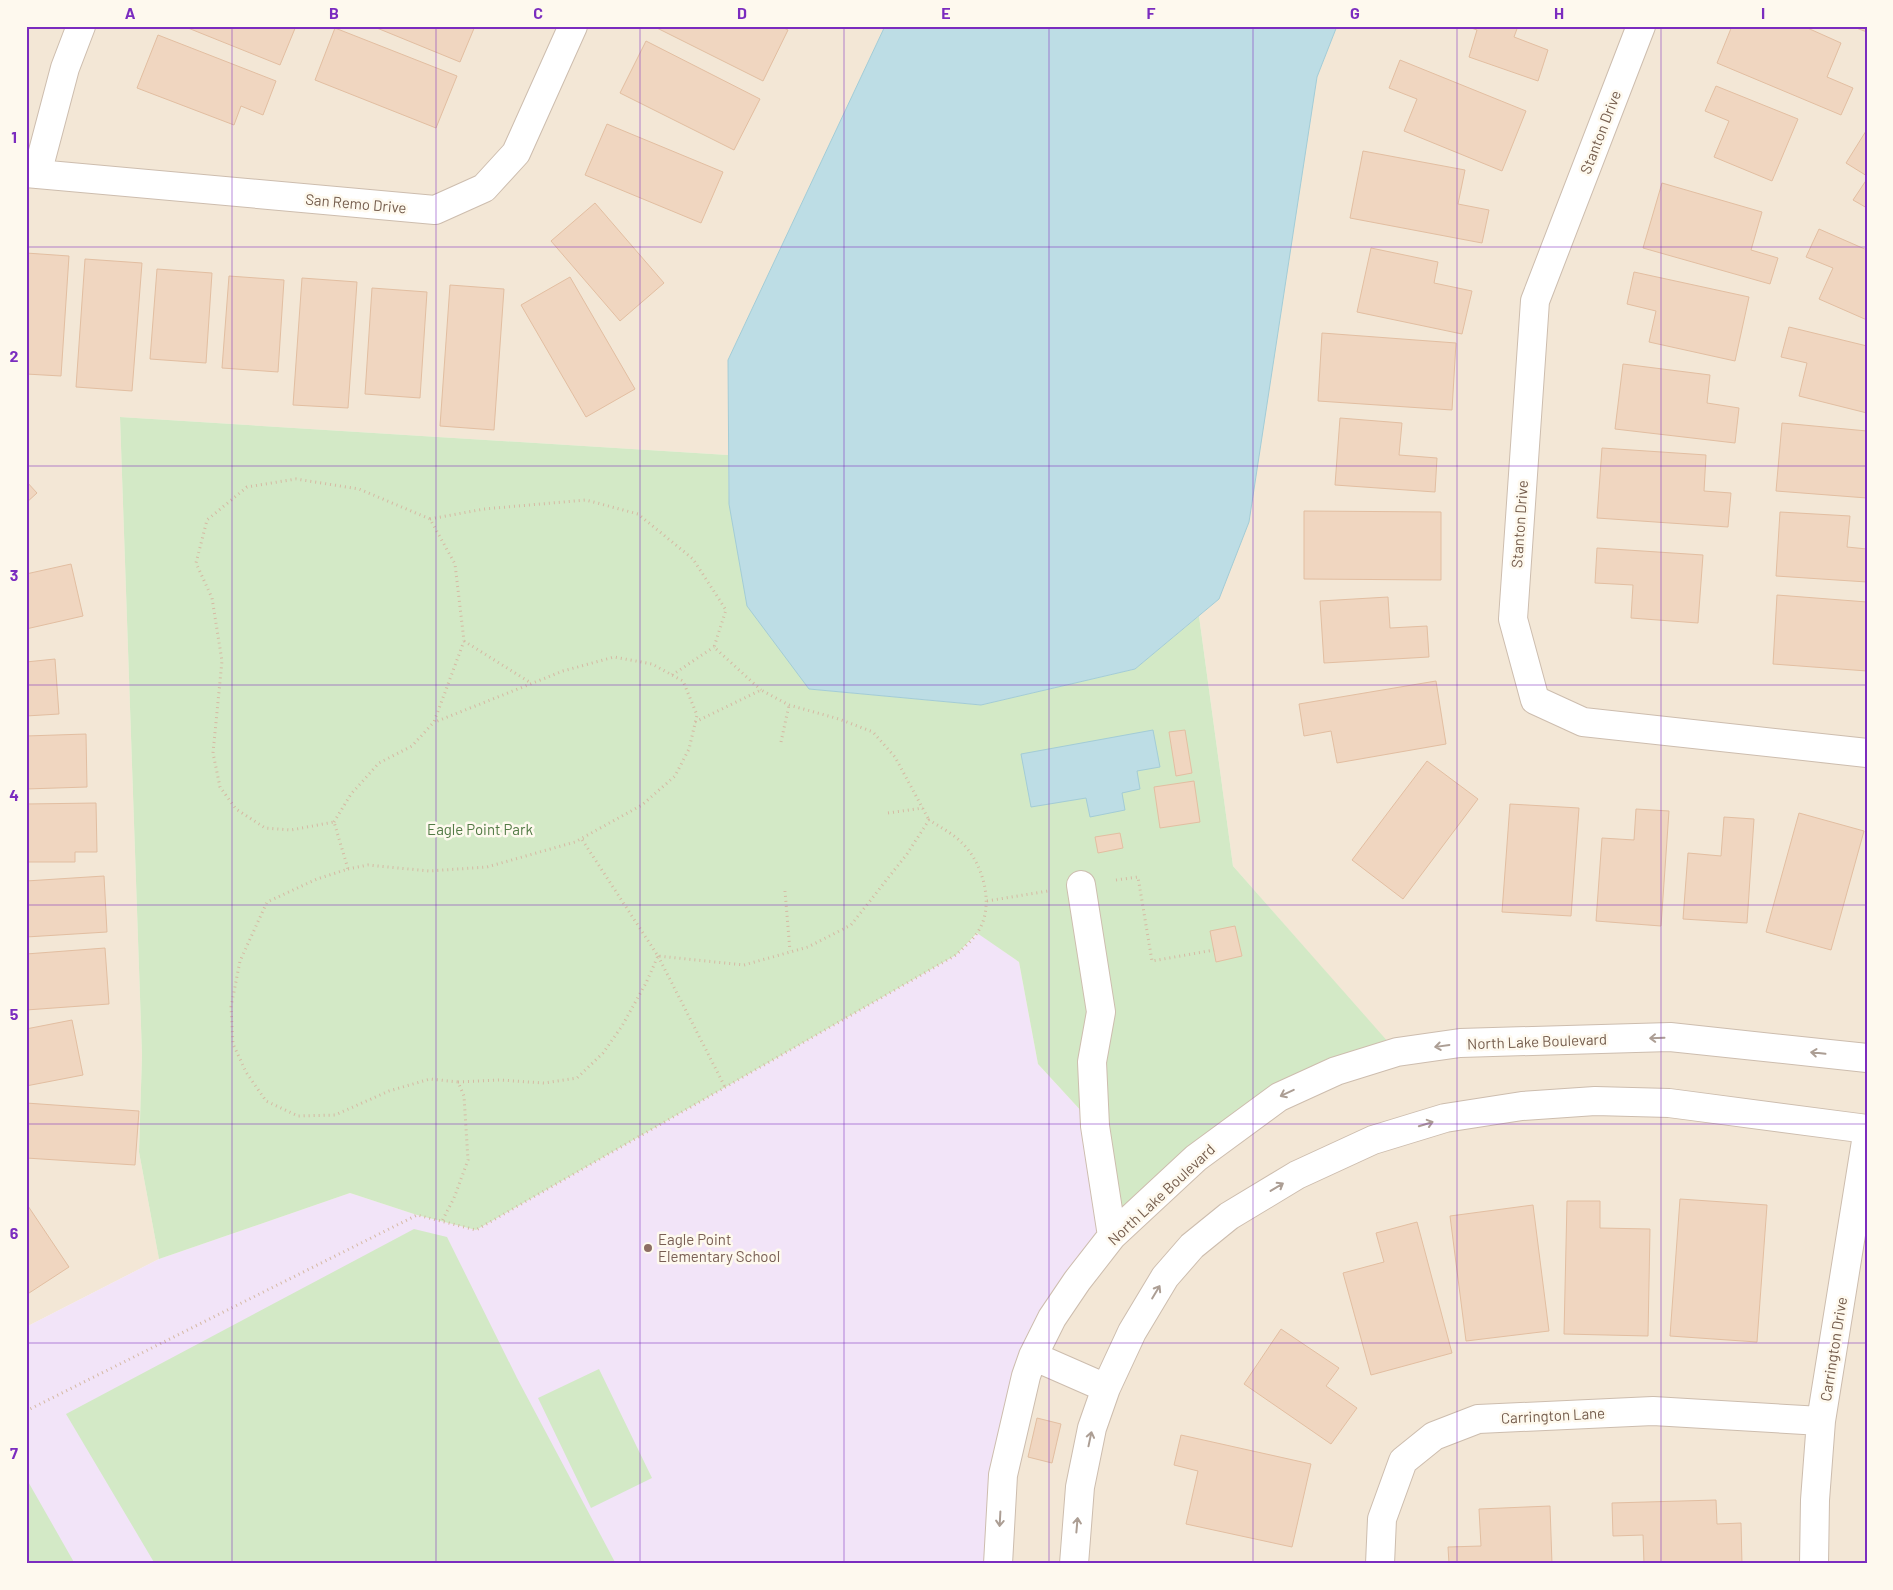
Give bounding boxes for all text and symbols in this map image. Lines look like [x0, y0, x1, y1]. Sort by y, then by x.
text: A [125, 3, 136, 22]
text: B [329, 3, 339, 22]
text: C [533, 3, 543, 22]
text: D [737, 3, 747, 22]
text: E [941, 3, 951, 22]
text: F [1147, 3, 1156, 22]
text: G [1350, 3, 1360, 22]
text: H [1554, 3, 1564, 22]
text: I [1761, 3, 1765, 22]
street label: Stanton Drive [1576, 88, 1624, 176]
text: 1 [11, 127, 17, 146]
street label: San Remo Drive [305, 190, 407, 216]
text: 2 [10, 346, 19, 365]
street label: Stanton Drive [1507, 480, 1531, 568]
text: 3 [10, 565, 18, 584]
text: 4 [9, 785, 19, 804]
park label: Eagle Point Park [427, 820, 533, 838]
text: 5 [10, 1004, 19, 1023]
street label: North Lake Boulevard [1467, 1030, 1607, 1052]
one-way arrow [1649, 1033, 1665, 1042]
one-way arrow [1434, 1041, 1450, 1051]
one-way arrow [1811, 1048, 1827, 1058]
one-way arrow [1280, 1089, 1295, 1098]
one-way arrow [1418, 1118, 1434, 1128]
street label: North Lake Boulevard [1104, 1140, 1218, 1248]
one-way arrow [1270, 1181, 1284, 1191]
text: 6 [10, 1223, 19, 1242]
place label: Eagle Point Elementary School [658, 1230, 780, 1265]
marker: Eagle Point Elementary School [642, 1242, 654, 1254]
one-way arrow [1151, 1285, 1161, 1299]
street label: Carrington Drive [1816, 1296, 1850, 1402]
street label: Carrington Lane [1501, 1403, 1605, 1427]
one-way arrow [1086, 1432, 1095, 1448]
text: 7 [10, 1443, 18, 1462]
one-way arrow [996, 1511, 1005, 1527]
one-way arrow [1072, 1518, 1081, 1534]

